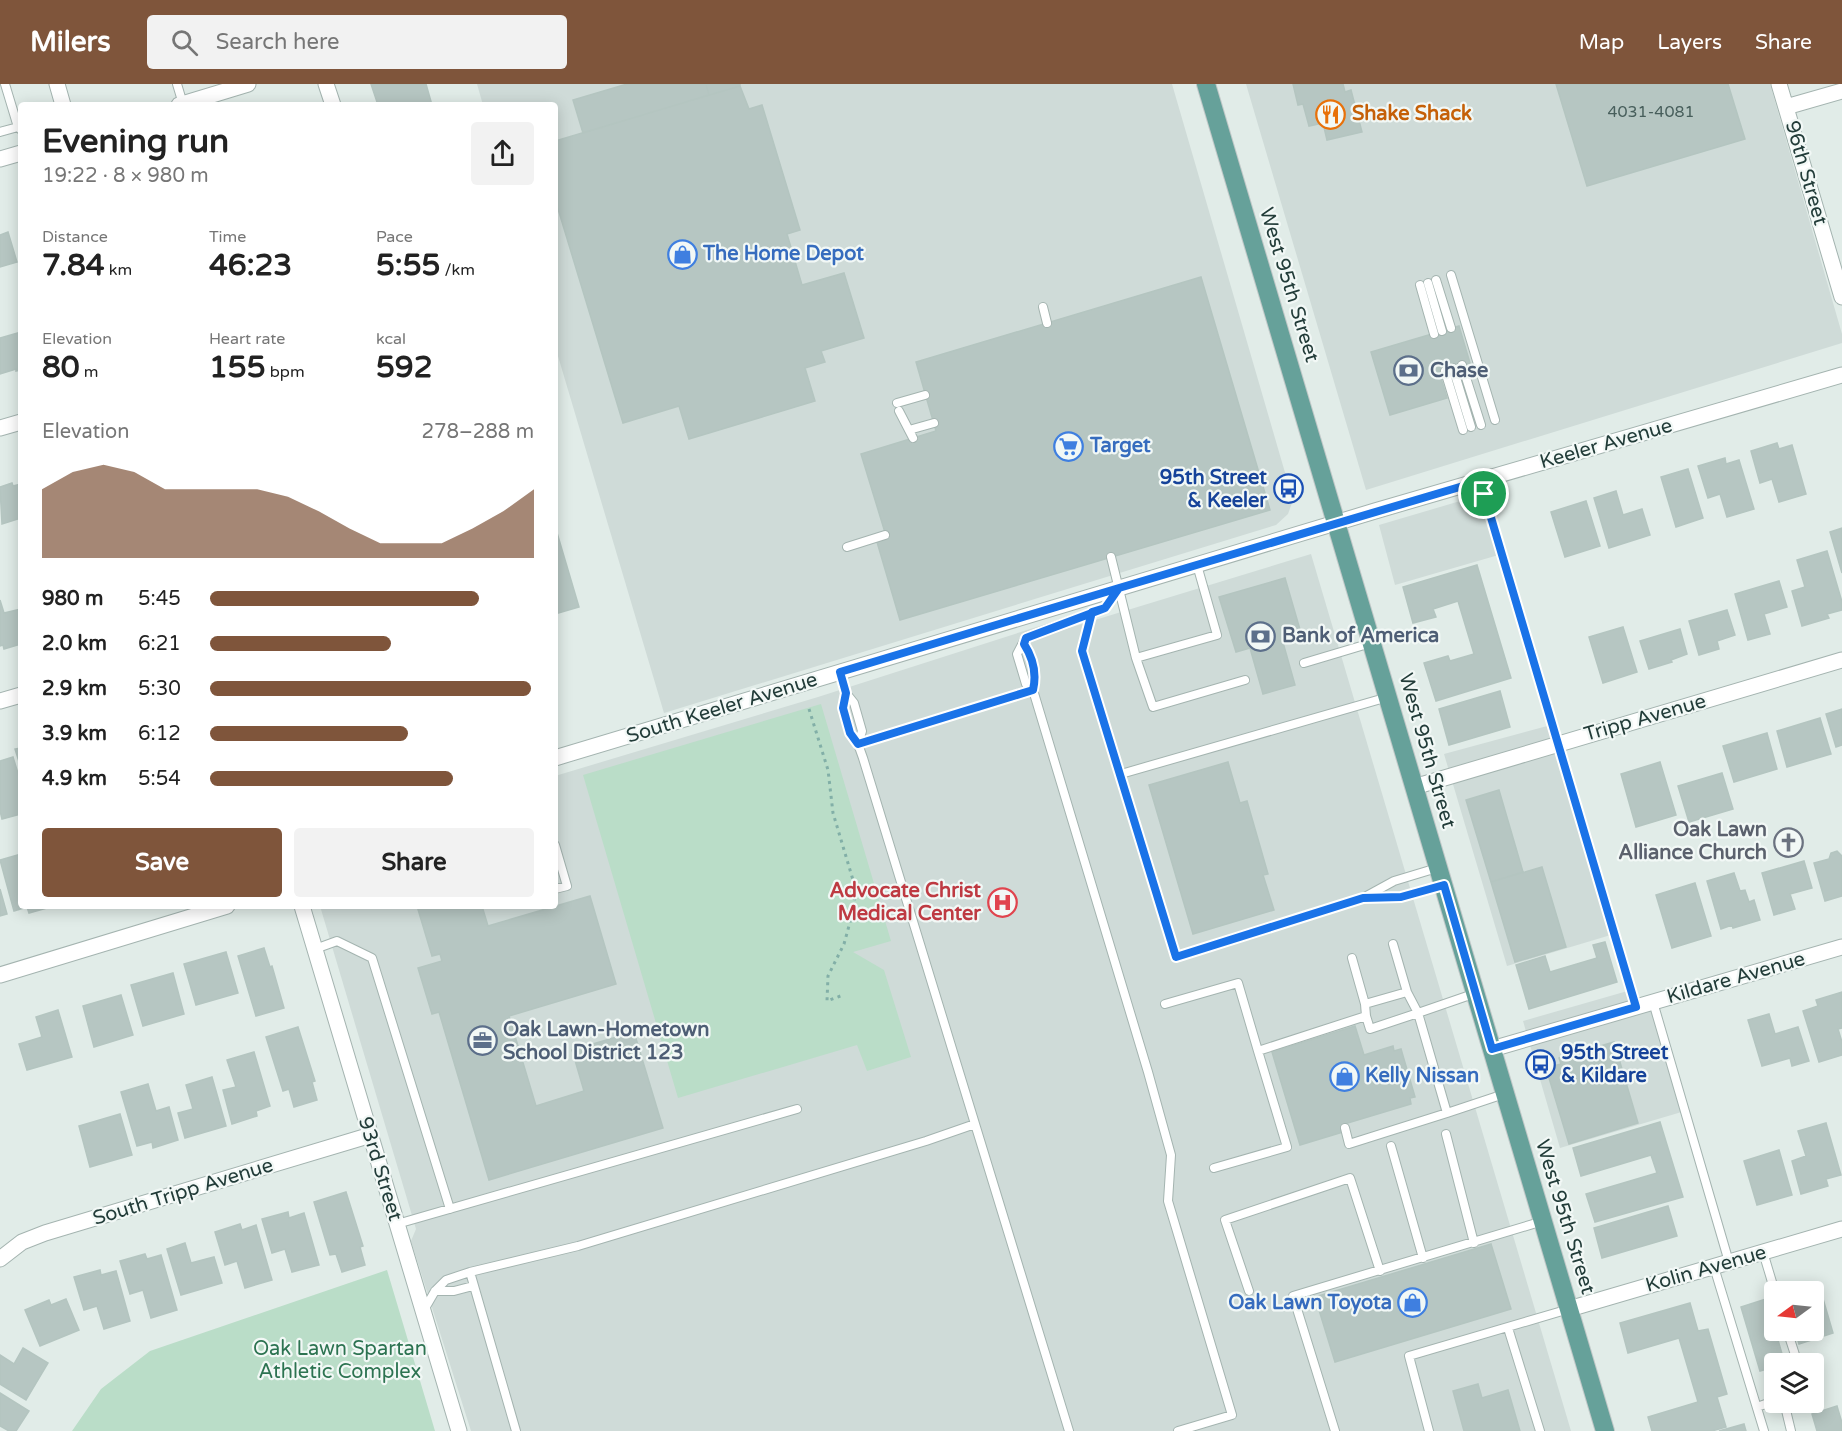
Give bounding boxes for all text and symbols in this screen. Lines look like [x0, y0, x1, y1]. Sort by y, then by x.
search box [147, 15, 567, 69]
text: Milers [30, 25, 111, 59]
icon: search [168, 26, 201, 59]
text: Search here [216, 29, 339, 55]
text: Map [1579, 30, 1624, 55]
text: Layers [1657, 30, 1722, 55]
text: Share [1755, 30, 1812, 55]
restaurant icon: Shake Shack [1315, 98, 1347, 130]
place label: Shake Shack [1352, 102, 1472, 126]
house number: 4031-4081 [1607, 102, 1695, 122]
street label: 96th Street [1780, 118, 1832, 228]
text: Evening run [42, 122, 229, 161]
button: share [471, 122, 534, 185]
text: 19:22 · 8 × 980 m [42, 164, 209, 188]
street label: West 95th Street [1254, 205, 1324, 365]
text: Distance [42, 227, 108, 247]
text: Time [209, 227, 246, 247]
text: Pace [376, 227, 413, 247]
shop icon: The Home Depot [666, 238, 698, 270]
place label: The Home Depot [702, 242, 864, 266]
text: 7.84 [42, 247, 105, 284]
text: 46:23 [209, 247, 292, 284]
text: 5:55 [376, 247, 440, 284]
text: km [105, 260, 132, 280]
text: /km [440, 260, 475, 280]
text: Elevation [42, 329, 112, 349]
text: Heart rate [209, 329, 285, 349]
text: kcal [376, 329, 406, 349]
text: 80 [42, 349, 80, 386]
text: 155 [209, 349, 266, 386]
text: 592 [376, 349, 433, 386]
bank icon: Chase [1393, 355, 1425, 387]
place label: Chase [1430, 359, 1488, 383]
text: m [80, 362, 99, 382]
text: bpm [266, 362, 305, 382]
street label: Keeler Avenue [1537, 414, 1675, 474]
text: Elevation [42, 420, 129, 444]
text: 278–288 m [421, 420, 534, 444]
supermarket icon: Target [1053, 430, 1085, 462]
place label: Target [1089, 434, 1151, 458]
place label: 95th Street & Keeler [1160, 466, 1267, 513]
pin [1458, 468, 1509, 519]
bus stop icon: 95th Street & Keeler [1272, 473, 1304, 505]
icon: arrive [1467, 477, 1500, 510]
text: 980 m [42, 587, 103, 611]
text: 5:45 [138, 587, 181, 611]
bank icon: Bank of America [1245, 620, 1277, 652]
place label: Bank of America [1282, 624, 1439, 648]
text: 2.0 km [42, 632, 107, 656]
text: 6:21 [138, 632, 181, 656]
street label: South Keeler Avenue [624, 668, 820, 748]
street label: West 95th Street [1393, 671, 1461, 832]
text: 2.9 km [42, 677, 107, 701]
text: 5:30 [138, 677, 181, 701]
street label: Tripp Avenue [1581, 689, 1709, 747]
text: 3.9 km [42, 722, 107, 746]
text: 6:12 [138, 722, 181, 746]
text: 4.9 km [42, 767, 107, 791]
text: 5:54 [138, 767, 181, 791]
place label: Oak Lawn Alliance Church [1618, 818, 1767, 865]
church icon: Oak Lawn Alliance Church [1772, 826, 1804, 858]
button: Save [42, 828, 282, 897]
button: Share [294, 828, 534, 897]
place label: Advocate Christ Medical Center [830, 879, 981, 926]
hospital icon: Advocate Christ Medical Center [986, 886, 1018, 918]
street label: Kildare Avenue [1664, 947, 1808, 1009]
place label: Oak Lawn-Hometown School District 123 [503, 1018, 709, 1065]
office icon: Oak Lawn-Hometown School District 123 [466, 1025, 498, 1057]
place label: 95th Street & Kildare [1561, 1041, 1669, 1088]
bus stop icon: 95th Street & Kildare [1524, 1048, 1556, 1080]
shop icon: Kelly Nissan [1328, 1060, 1360, 1092]
place label: Kelly Nissan [1365, 1064, 1479, 1088]
street label: 93rd Street [353, 1114, 407, 1224]
street label: West 95th Street [1530, 1137, 1600, 1297]
street label: South Tripp Avenue [90, 1153, 276, 1231]
street label: Kolin Avenue [1643, 1240, 1769, 1298]
north arrow [1764, 1281, 1824, 1341]
map controls [1764, 1281, 1824, 1413]
shop icon: Oak Lawn Toyota [1397, 1287, 1429, 1319]
place label: Oak Lawn Toyota [1228, 1291, 1392, 1315]
park label: Oak Lawn Spartan Athletic Complex [253, 1337, 427, 1384]
button: layers [1764, 1353, 1824, 1413]

